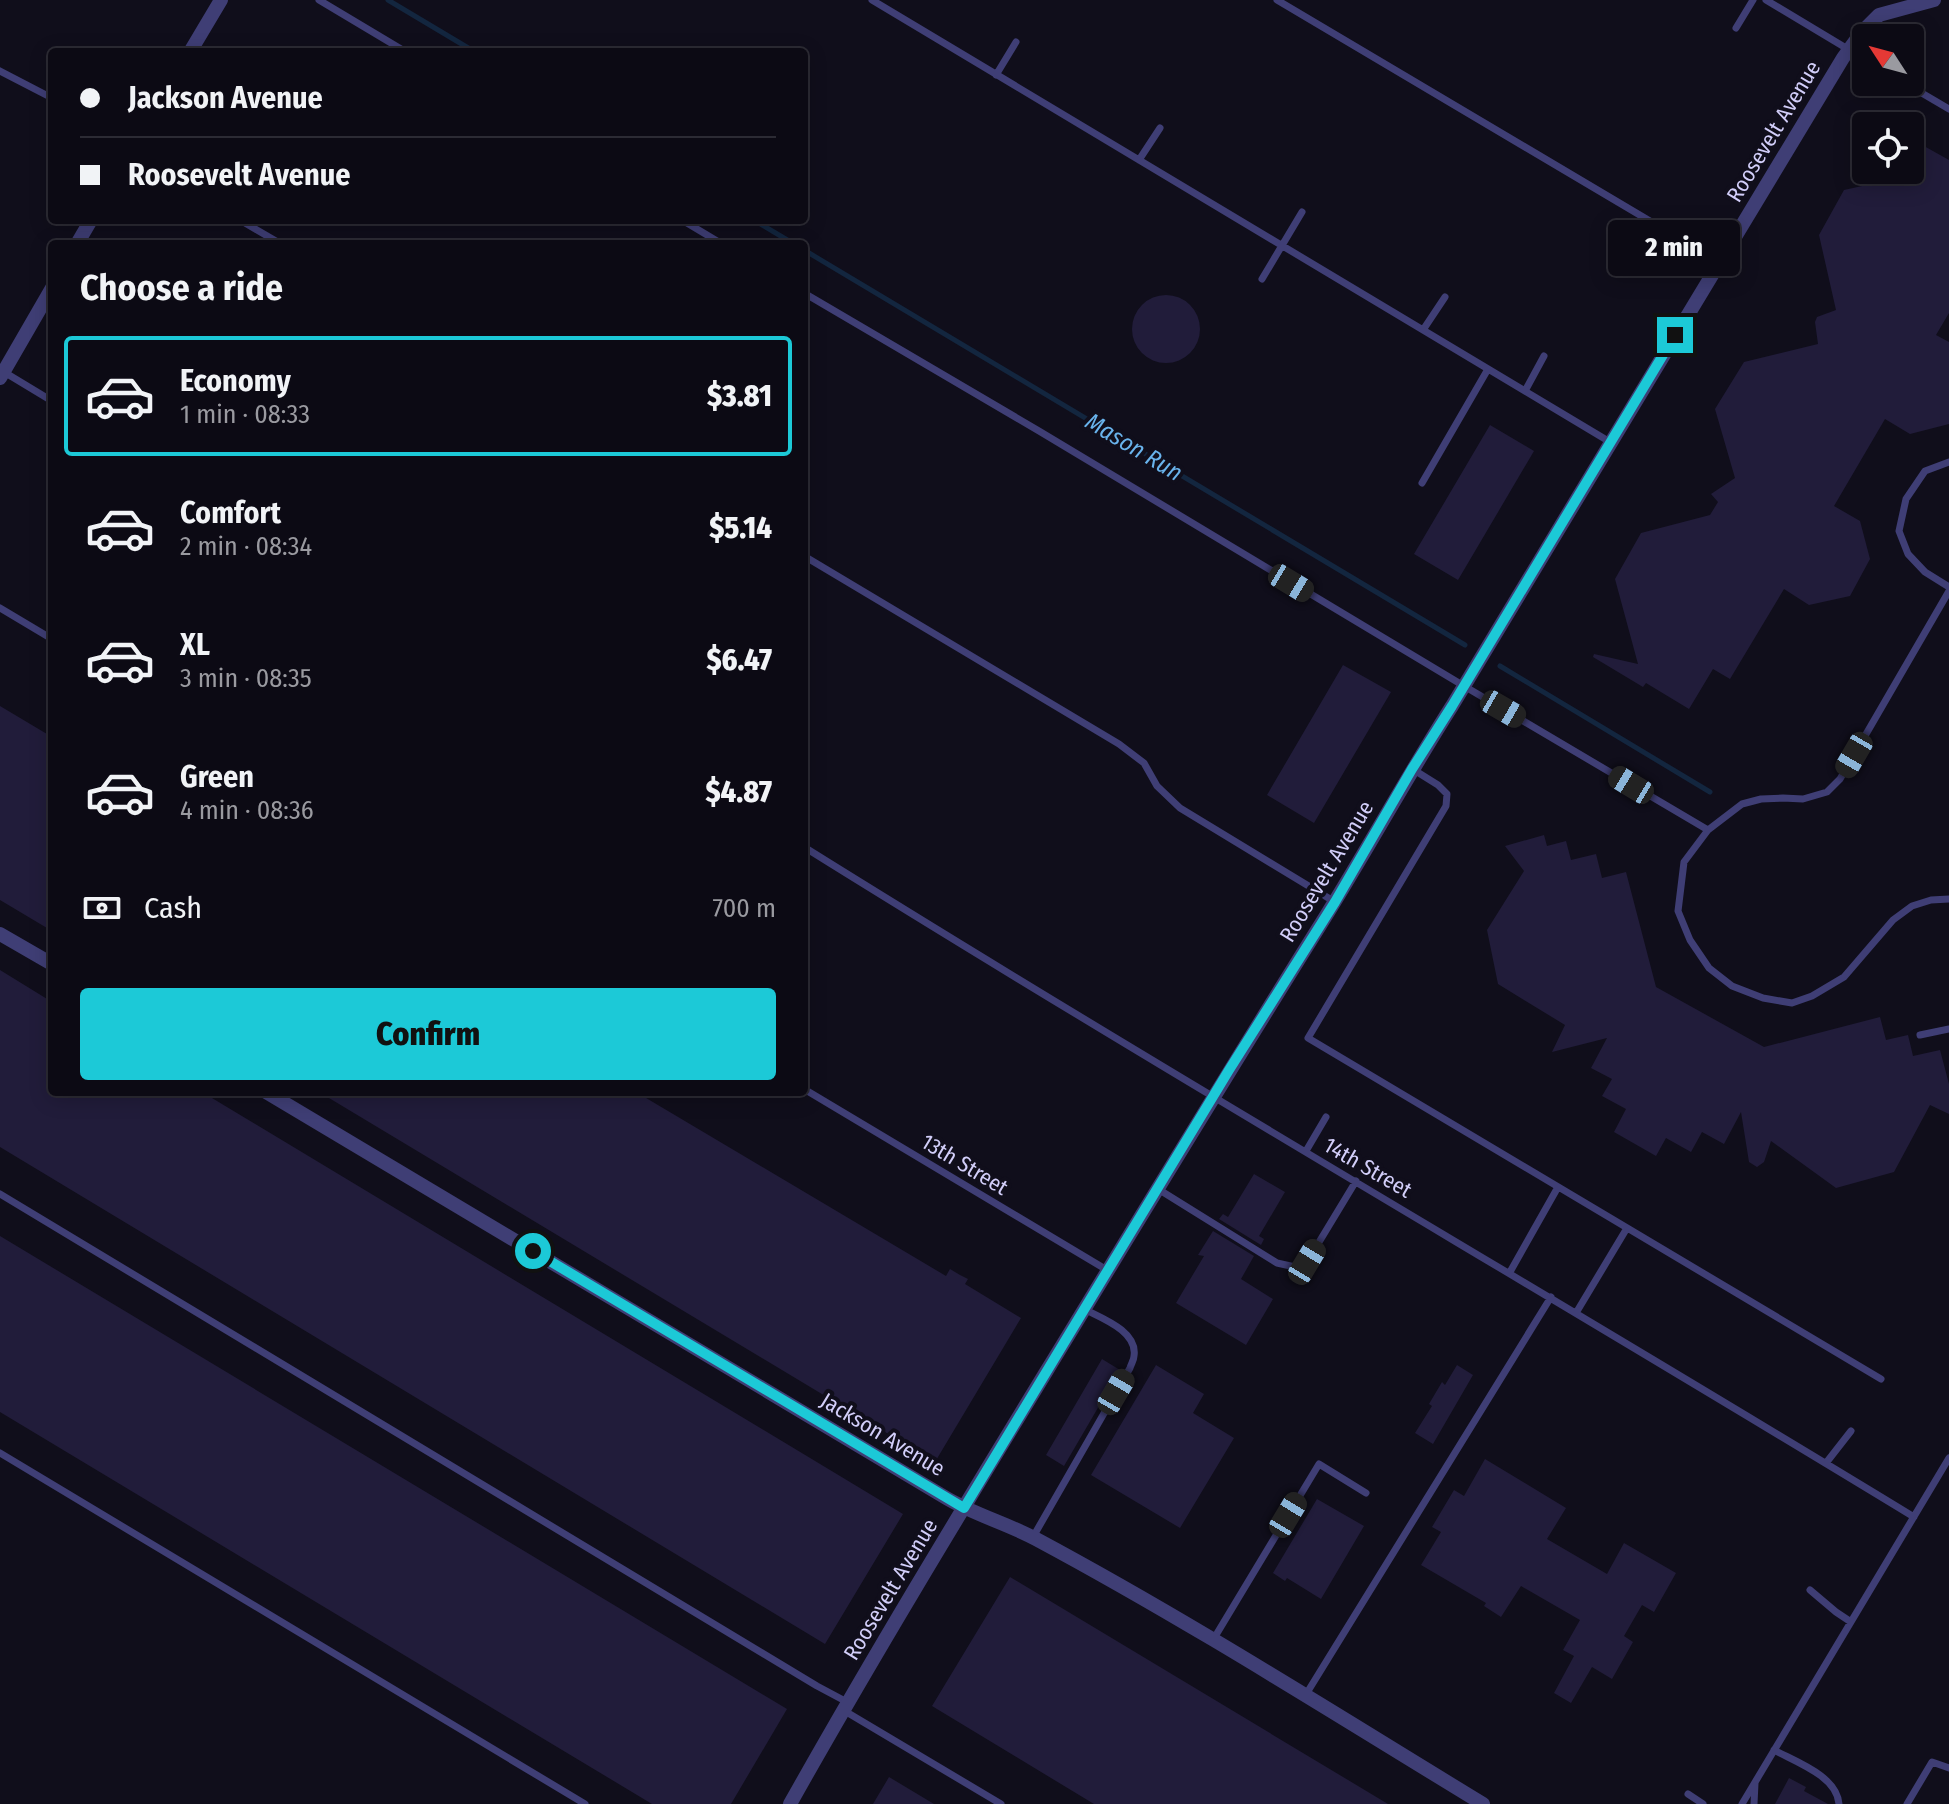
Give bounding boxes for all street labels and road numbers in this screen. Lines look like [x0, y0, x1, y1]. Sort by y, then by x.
street label: Roosevelt Avenue [1721, 56, 1826, 207]
street label: Roosevelt Avenue [1274, 796, 1379, 947]
street label: 13th Street [916, 1128, 1014, 1201]
street label: 14th Street [1319, 1131, 1417, 1204]
street label: Jackson Avenue [816, 1387, 950, 1482]
street label: Roosevelt Avenue [838, 1514, 943, 1665]

